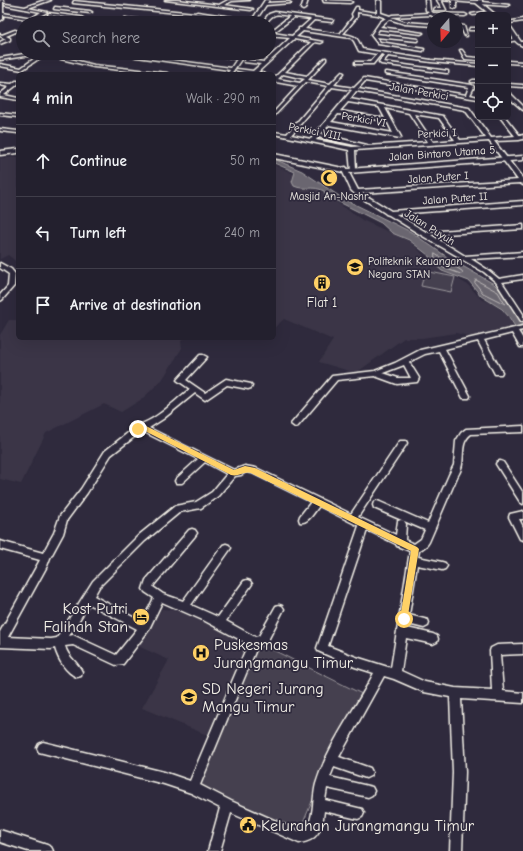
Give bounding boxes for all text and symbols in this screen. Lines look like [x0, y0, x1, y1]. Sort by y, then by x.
north arrow [427, 12, 463, 48]
map controls [475, 12, 511, 120]
button: + [475, 12, 511, 48]
search box [16, 16, 276, 60]
icon: search [30, 27, 52, 49]
text: Search here [62, 29, 140, 47]
button: − [475, 48, 511, 84]
street label: Jalan Perkici [388, 80, 449, 103]
button: locate [475, 84, 511, 120]
text: 4 min [32, 89, 73, 108]
text: Walk · 290 m [186, 91, 260, 106]
street label: Perkici VI [341, 109, 387, 130]
street label: Perkici VIII [287, 120, 343, 143]
street label: Perkici I [417, 126, 457, 141]
street label: Jalan Bintaro Utama 5 [388, 143, 496, 164]
icon: ahead [32, 150, 54, 172]
text: Continue [70, 152, 127, 170]
text: 50 m [230, 153, 260, 168]
mosque icon: Masjid An-Nashr [319, 168, 339, 188]
street label: Jalan Puter I [407, 169, 469, 186]
place label: Masjid An-Nashr [290, 190, 369, 203]
street label: Jalan Puter II [422, 190, 488, 207]
street label: Jalan Puyuh [402, 207, 457, 248]
icon: left [32, 222, 54, 244]
text: Turn left [70, 224, 126, 242]
text: 240 m [224, 225, 260, 240]
place label: Politeknik Keuangan Negara STAN [368, 255, 462, 281]
school or university icon: Politeknik Keuangan Negara STAN [345, 257, 365, 277]
building icon: Flat 1 [312, 273, 332, 293]
icon: arrive [32, 294, 54, 316]
place label: Flat 1 [307, 295, 337, 310]
text: Arrive at destination [70, 296, 201, 314]
route end [129, 420, 147, 438]
place label: Kost Putri Falihah Stan [43, 600, 128, 636]
hotel icon: Kost Putri Falihah Stan [131, 607, 151, 627]
route start [395, 610, 413, 628]
place label: Puskesmas Jurangmangu Timur [214, 636, 354, 672]
hospital icon: Puskesmas Jurangmangu Timur [191, 643, 211, 663]
place label: SD Negeri Jurang Mangu Timur [202, 680, 324, 716]
school or university icon: SD Negeri Jurang Mangu Timur [179, 687, 199, 707]
public building icon: Kelurahan Jurangmangu Timur [238, 815, 258, 835]
place label: Kelurahan Jurangmangu Timur [261, 817, 475, 835]

